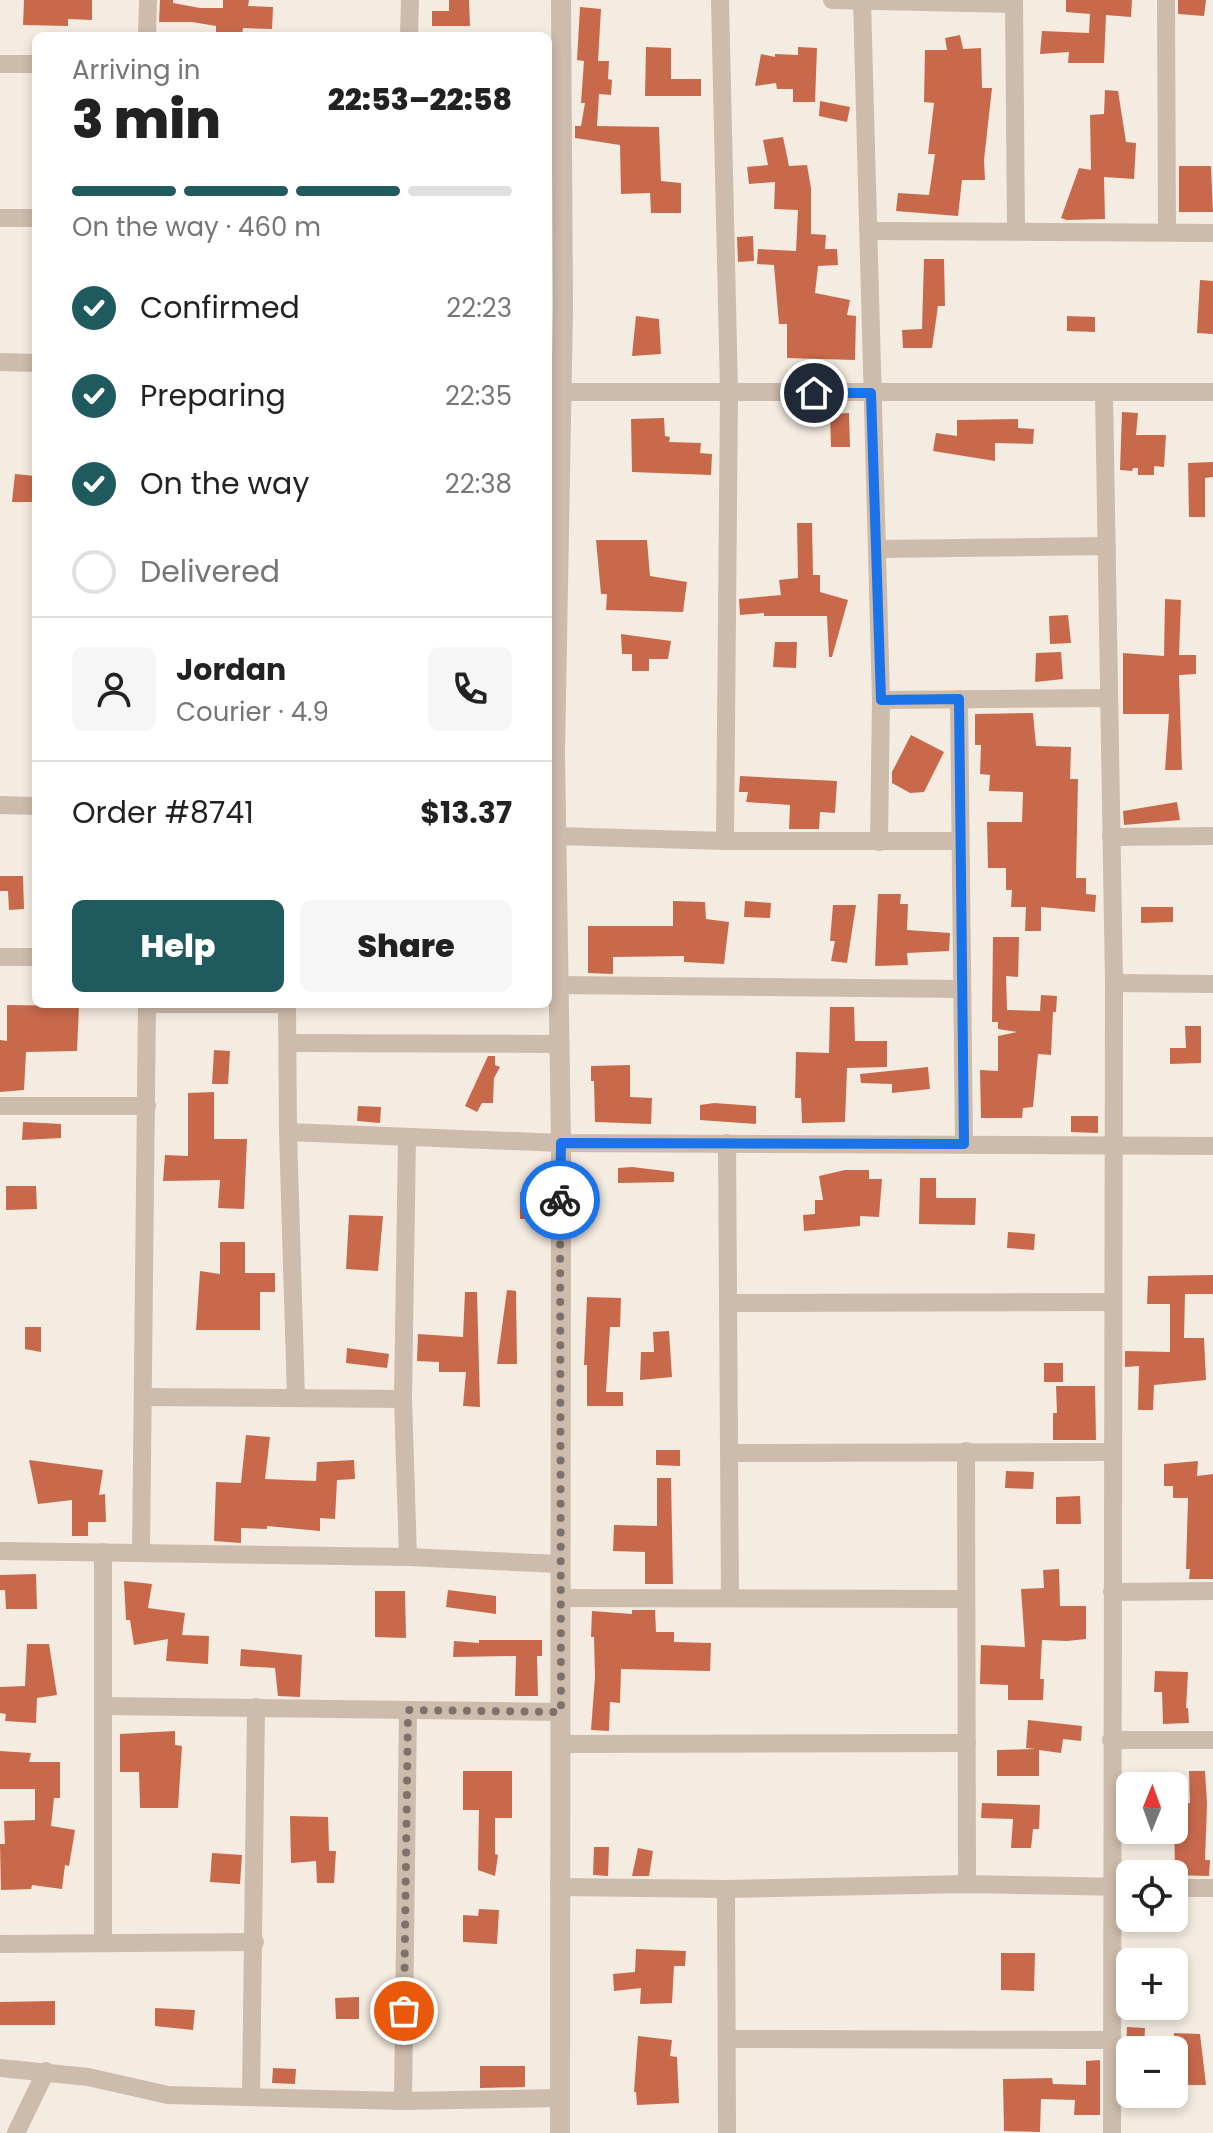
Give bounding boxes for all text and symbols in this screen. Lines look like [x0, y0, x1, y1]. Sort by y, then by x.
text: Arriving in [72, 52, 201, 88]
text: 22:53–22:58 [328, 78, 512, 121]
text: 3 min [72, 83, 221, 156]
text: On the way · 460 m [72, 209, 321, 245]
icon: check [72, 286, 116, 330]
text: Confirmed [140, 286, 300, 329]
text: 22:23 [446, 290, 512, 326]
pin [780, 359, 848, 427]
icon: home [792, 371, 836, 415]
icon: check [72, 374, 116, 418]
text: Preparing [140, 374, 286, 417]
text: 22:35 [445, 378, 512, 414]
icon: check [72, 462, 116, 506]
text: On the way [140, 462, 309, 505]
text: 22:38 [445, 466, 512, 502]
text: Delivered [140, 550, 280, 593]
button: person [72, 647, 156, 731]
button: phone [428, 647, 512, 731]
text: Jordan [176, 648, 286, 691]
text: Courier · 4.9 [176, 694, 329, 730]
text: Order #8741 [72, 791, 254, 834]
text: $13.37 [420, 791, 512, 834]
button: Help [72, 900, 284, 992]
button: Share [300, 900, 512, 992]
courier [520, 1160, 600, 1240]
icon: bike [538, 1178, 582, 1222]
north arrow [1116, 1772, 1188, 1844]
map controls [1116, 1772, 1188, 2108]
button: locate [1116, 1860, 1188, 1932]
button: + [1116, 1948, 1188, 2020]
pin [370, 1977, 438, 2045]
icon: bag [382, 1989, 426, 2033]
button: − [1116, 2036, 1188, 2108]

